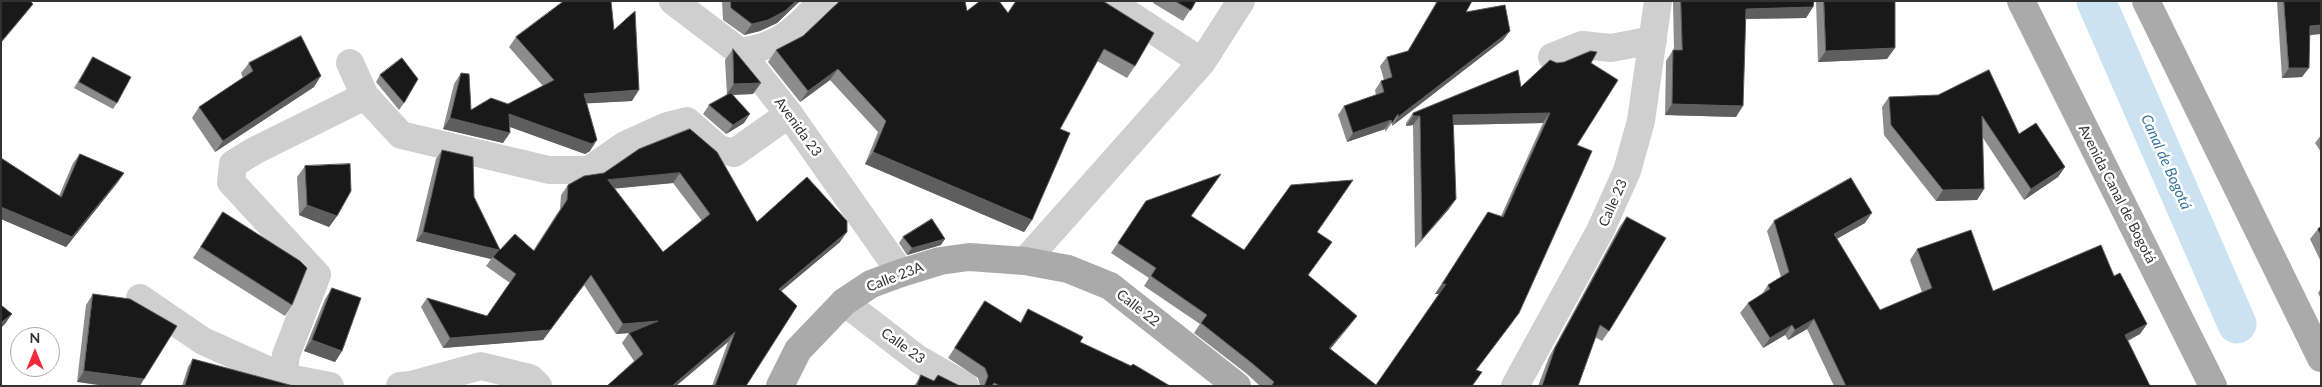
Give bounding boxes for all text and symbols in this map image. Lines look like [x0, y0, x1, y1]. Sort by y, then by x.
street label: Avenida 23 [771, 94, 825, 160]
water label: Canal de Bogotá [2137, 112, 2195, 212]
street label: Avenida Canal de Bogotá [2075, 122, 2159, 266]
street label: Calle 23 [1595, 177, 1631, 229]
street label: Calle 23A [864, 258, 926, 296]
street label: Calle 22 [1113, 286, 1163, 330]
street label: Calle 23 [878, 324, 928, 368]
north arrow [10, 327, 60, 377]
text: N [30, 329, 40, 346]

